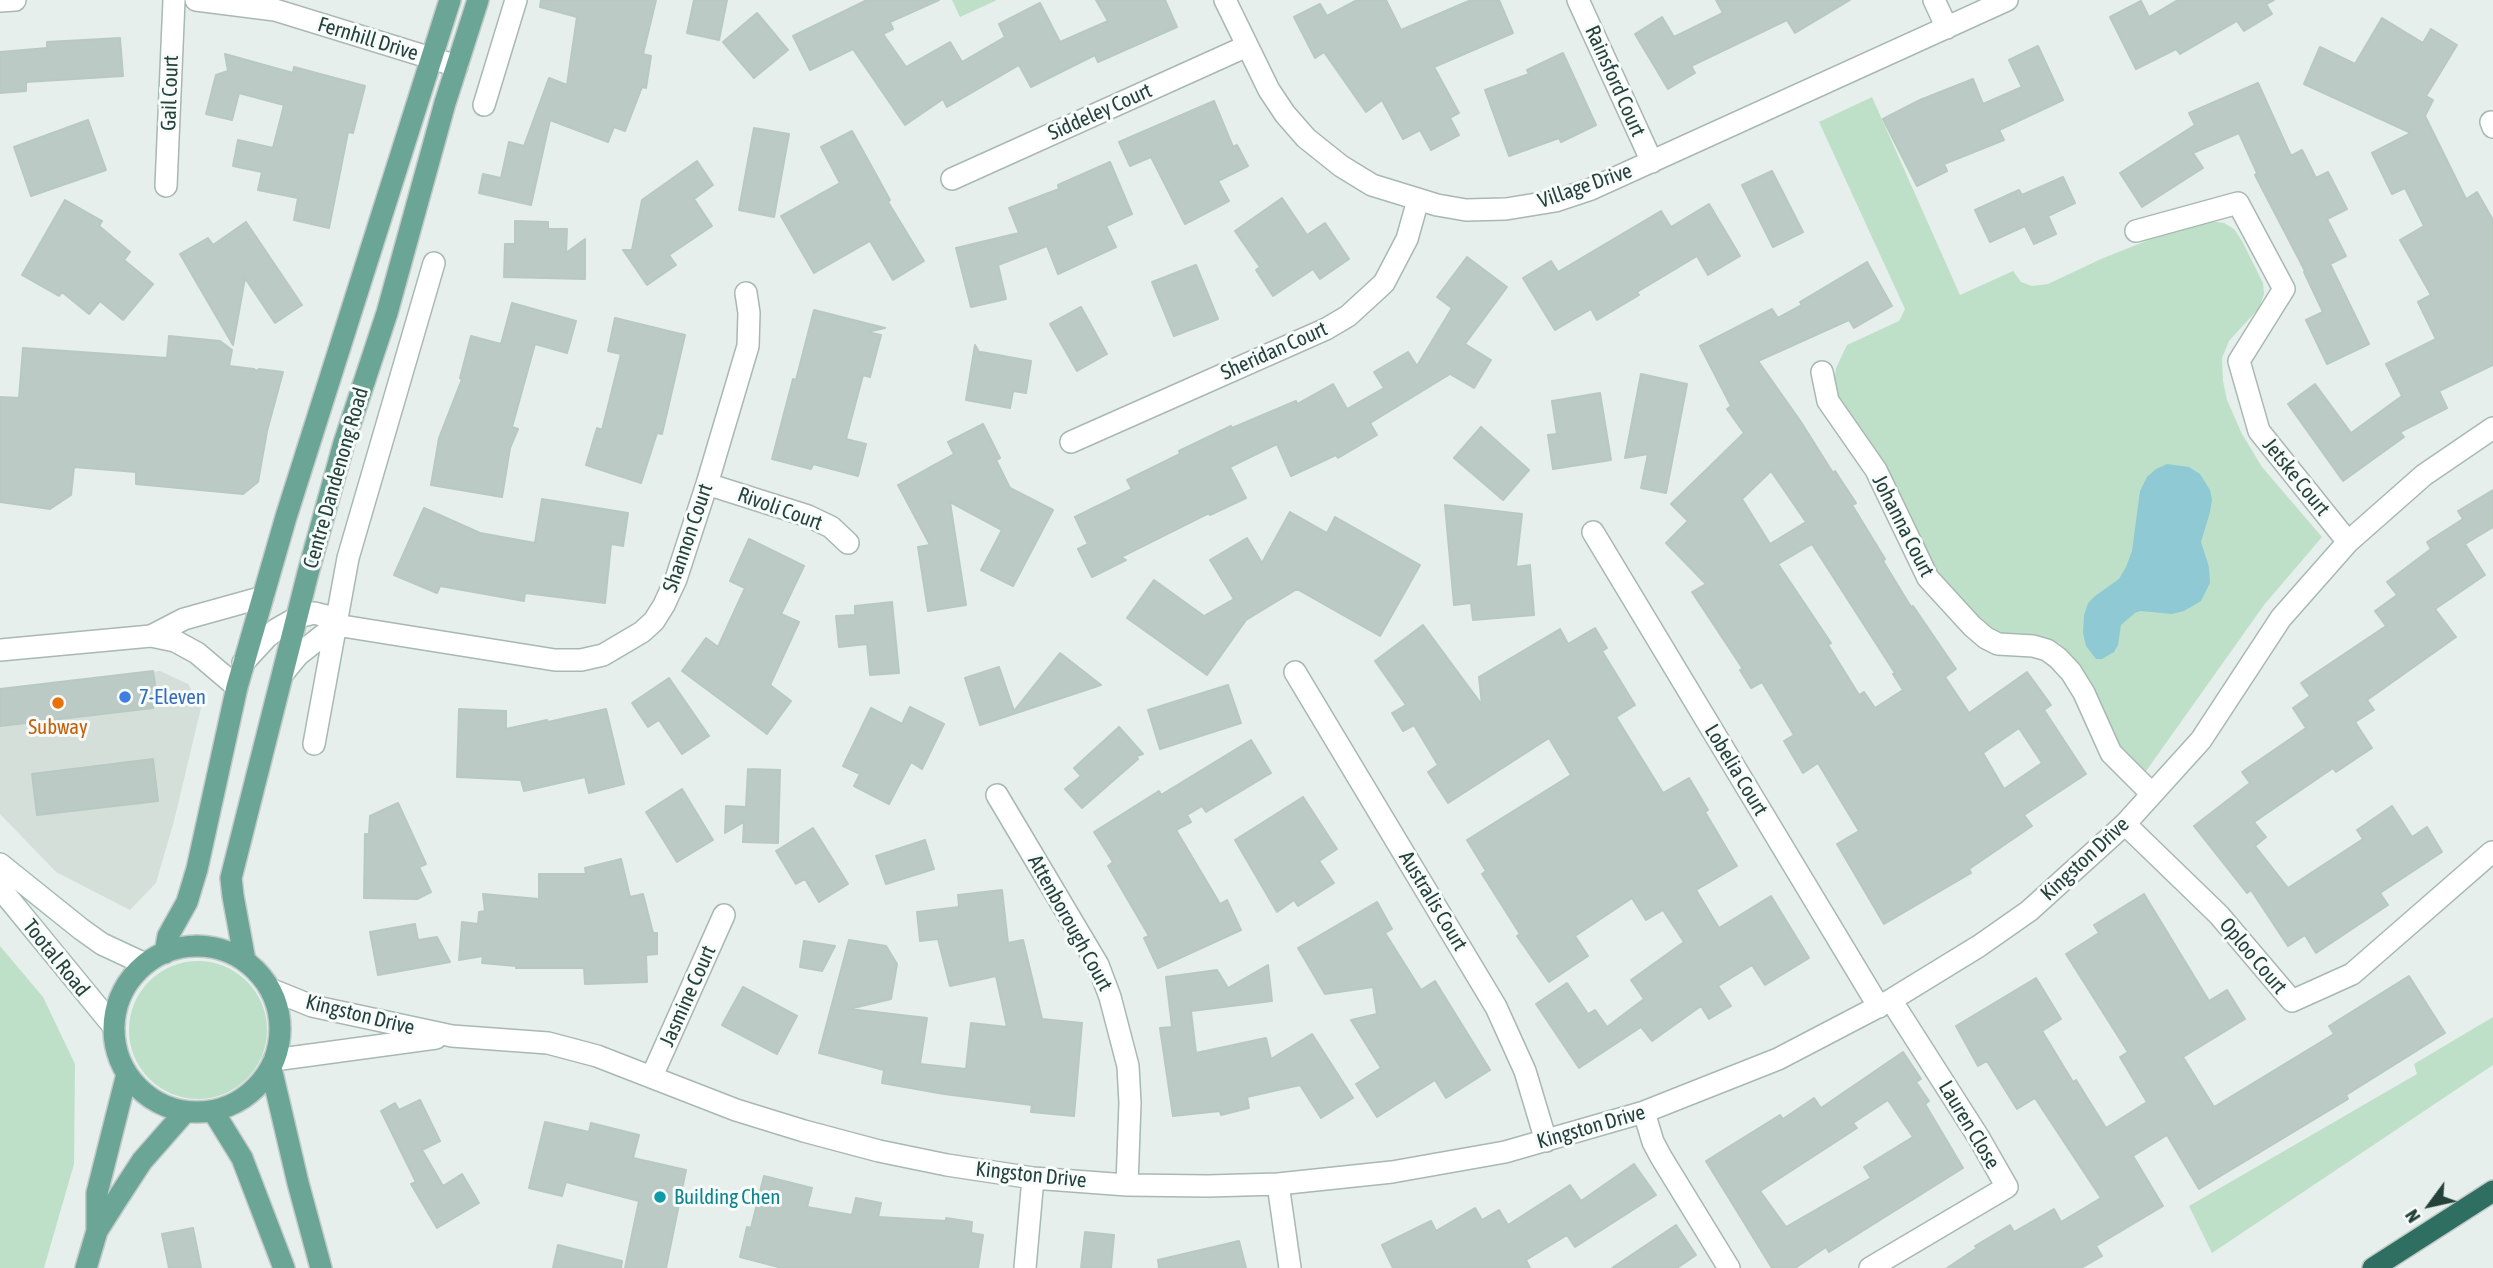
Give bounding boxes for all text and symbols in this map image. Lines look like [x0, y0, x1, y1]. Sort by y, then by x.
street label: Fernhill Drive [315, 12, 421, 66]
street label: Rainsford Court [1579, 22, 1651, 140]
street label: Gail Court [156, 55, 184, 131]
street label: Siddeley Court [1044, 78, 1156, 146]
street label: Village Drive [1535, 158, 1635, 214]
street label: Sheridan Court [1217, 316, 1331, 386]
street label: Centre Dandenong Road [298, 385, 374, 571]
street label: Jetske Court [2257, 433, 2335, 521]
street label: Johanna Court [1867, 471, 1939, 581]
street label: Shannon Court [658, 480, 718, 596]
street label: Rivoli Court [734, 482, 826, 536]
place label: 7-Eleven [139, 684, 206, 710]
marker: 7-Eleven [117, 689, 133, 705]
marker: Subway [50, 695, 66, 711]
place label: Subway [28, 714, 88, 740]
street label: Lobelia Court [1699, 720, 1773, 820]
street label: Kingston Drive [2036, 812, 2134, 906]
street label: Australis Court [1393, 847, 1473, 955]
street label: Attenborough Court [1022, 851, 1118, 995]
street label: Oploo Court [2214, 913, 2292, 999]
street label: Tootal Road [17, 914, 95, 1002]
street label: Jasmine Court [655, 942, 721, 1050]
street label: Kingston Drive [303, 989, 417, 1041]
street label: Lauren Close [1933, 1076, 2005, 1174]
street label: Kingston Drive [1534, 1100, 1648, 1154]
street label: Kingston Drive [974, 1157, 1088, 1193]
north arrow [2395, 1170, 2465, 1240]
place label: Building Chen [674, 1184, 781, 1210]
marker: Building Chen [652, 1189, 668, 1205]
text: N [2400, 1206, 2425, 1227]

